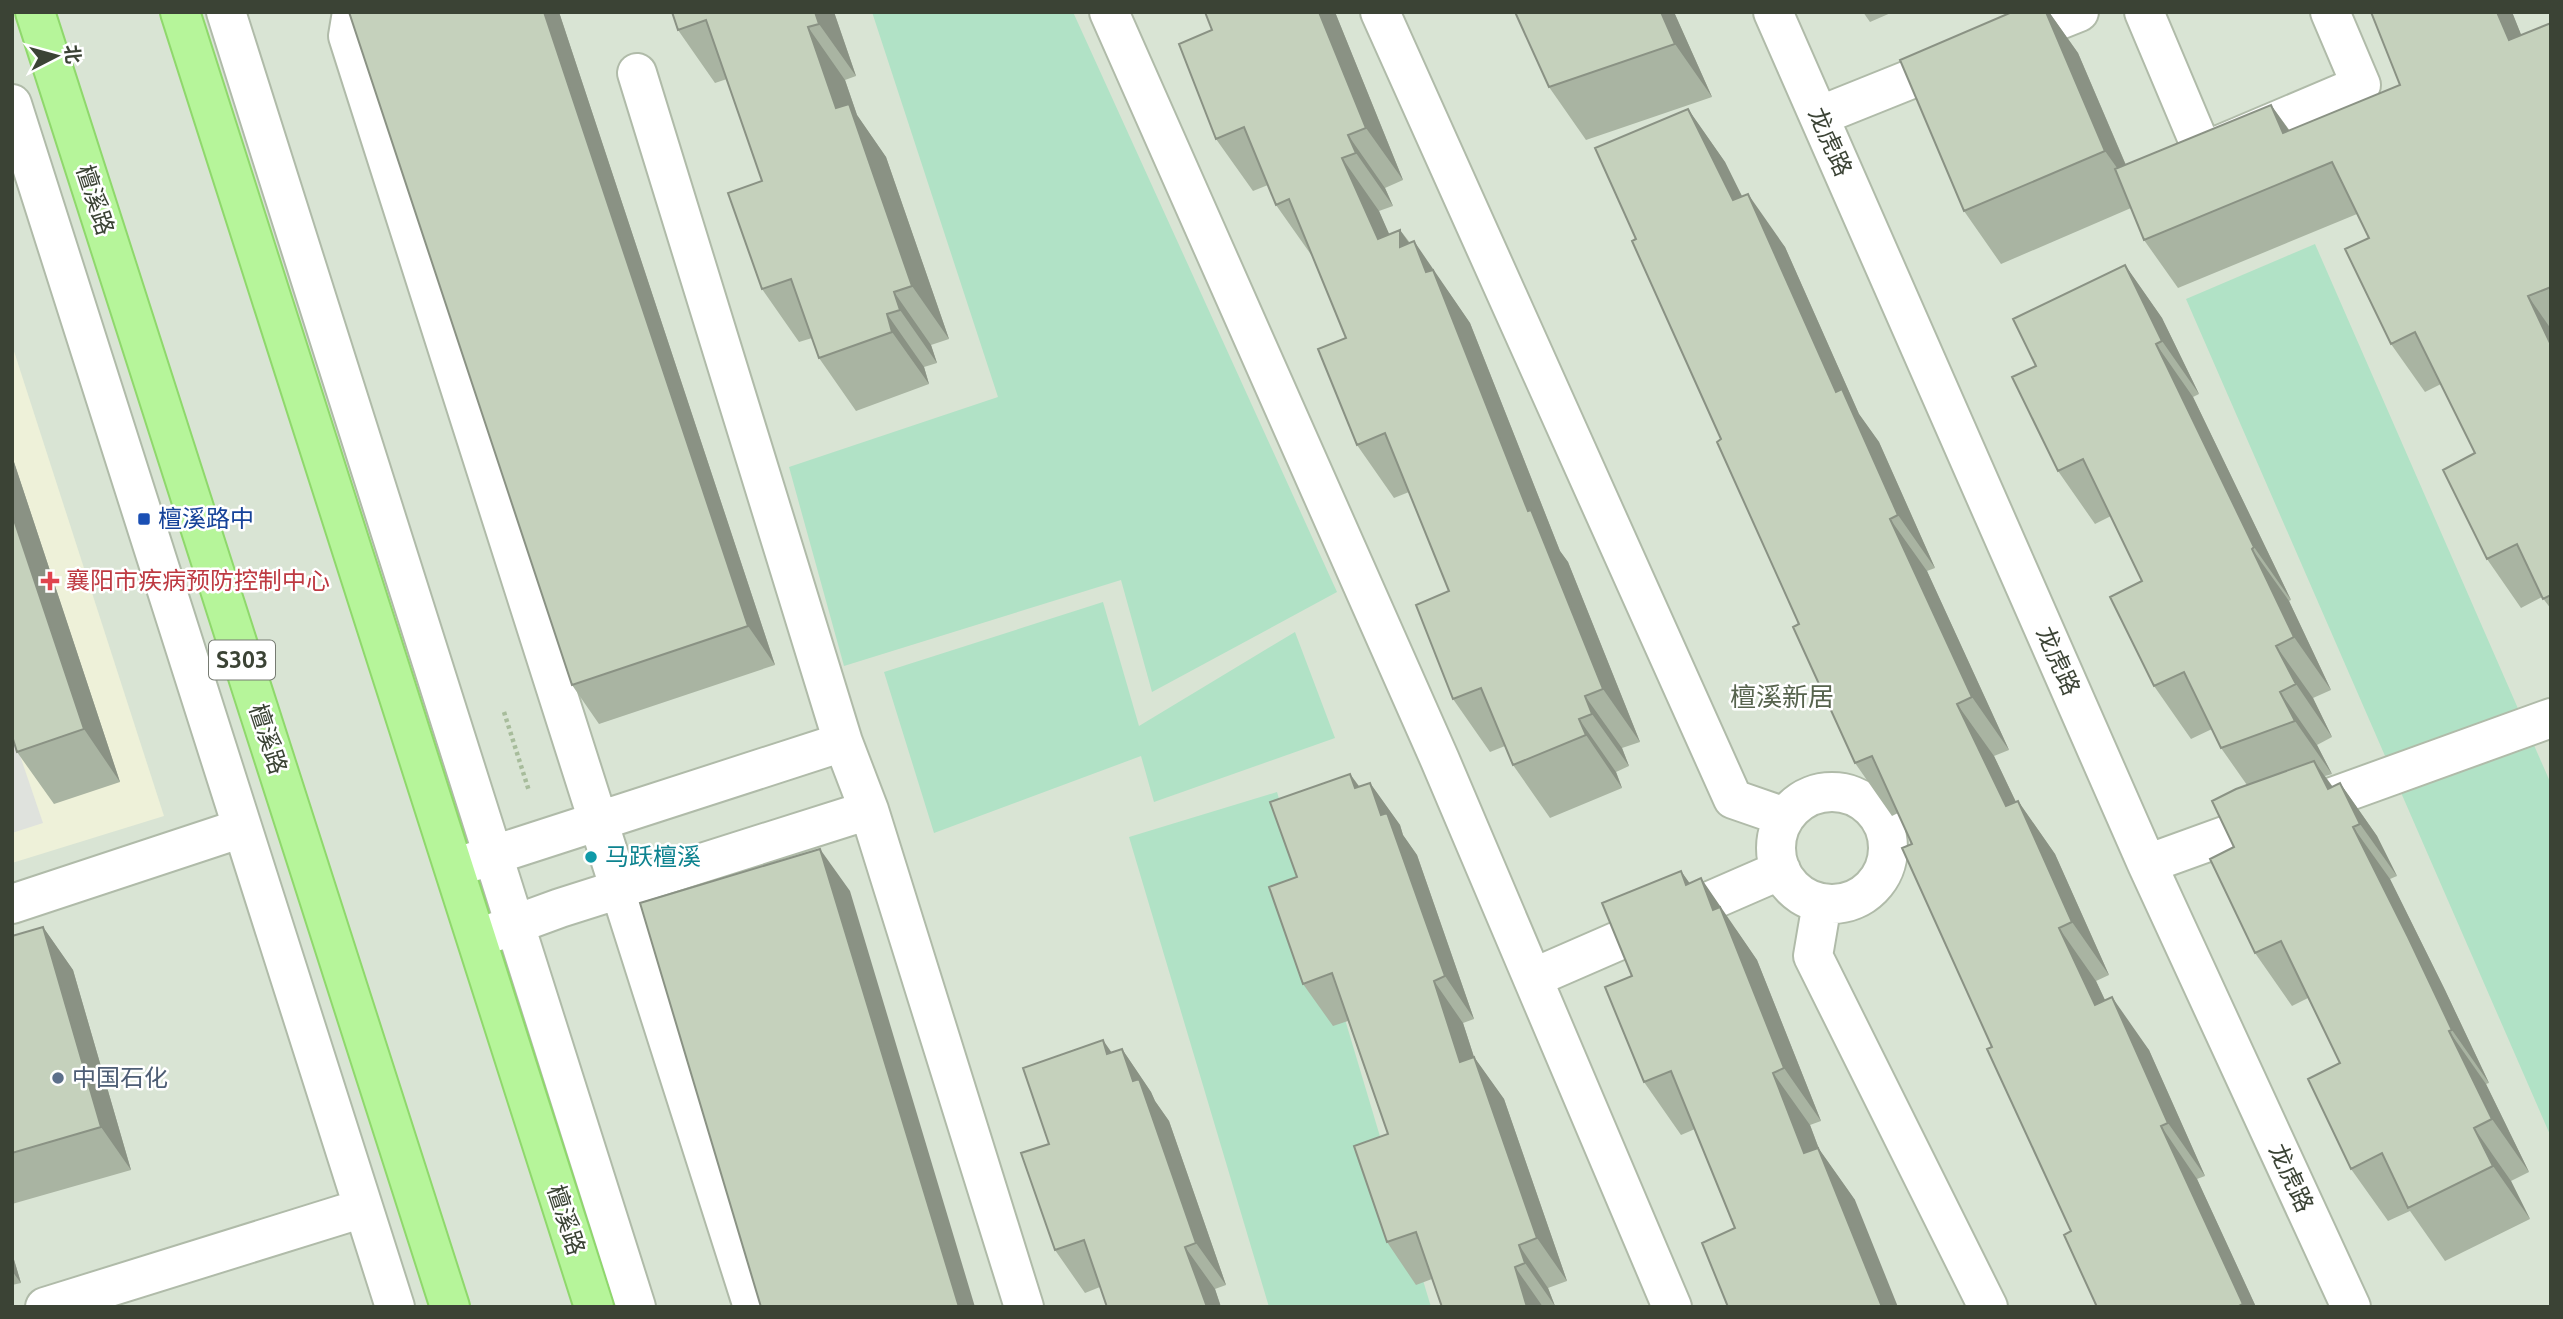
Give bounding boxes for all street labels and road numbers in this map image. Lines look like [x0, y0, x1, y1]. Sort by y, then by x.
street label: 龙虎路 [1803, 103, 1857, 180]
street label: 檀溪路 [72, 161, 119, 238]
street label: 龙虎路 [2031, 622, 2085, 699]
road number: S303 [209, 640, 275, 680]
street label: 檀溪路 [245, 700, 292, 777]
street label: 龙虎路 [2264, 1139, 2319, 1216]
street label: 檀溪路 [543, 1181, 590, 1258]

